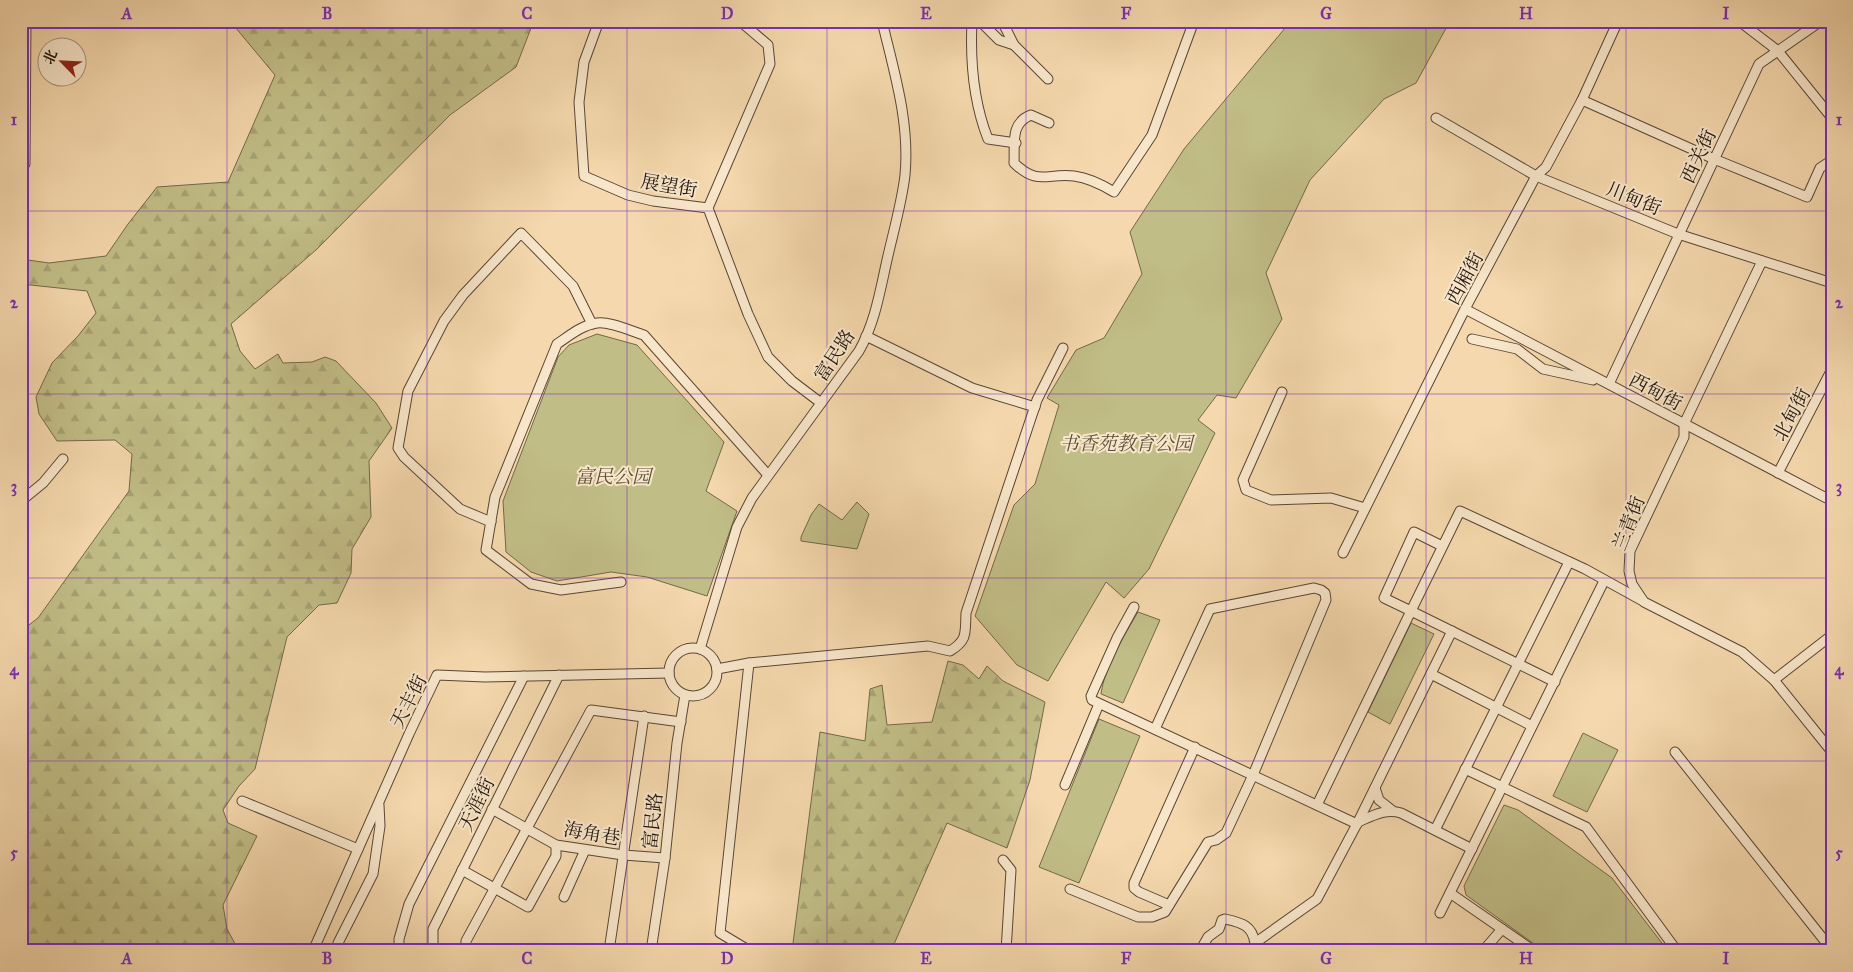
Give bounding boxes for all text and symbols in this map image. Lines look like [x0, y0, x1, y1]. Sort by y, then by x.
text: A [121, 4, 133, 23]
text: B [322, 4, 332, 23]
text: C [522, 4, 533, 23]
text: D [721, 4, 734, 23]
text: E [920, 4, 932, 23]
text: F [1121, 4, 1132, 23]
text: G [1320, 4, 1332, 23]
text: H [1519, 4, 1533, 23]
text: I [1723, 4, 1730, 23]
north arrow [38, 38, 88, 88]
text: 北 [40, 47, 61, 67]
text: 1 [11, 110, 18, 129]
text: 1 [1836, 110, 1843, 129]
street label: 西关街 [1676, 126, 1721, 187]
street label: 展望街 [639, 169, 699, 202]
street label: 川甸街 [1603, 177, 1665, 220]
street label: 西厢街 [1441, 248, 1488, 309]
text: 2 [10, 293, 19, 312]
text: 2 [1835, 293, 1844, 312]
street label: 富民路 [809, 325, 860, 385]
street label: 西甸街 [1625, 368, 1686, 415]
street label: 北甸街 [1768, 384, 1815, 445]
park label: 书香苑教育公园 [1059, 432, 1195, 455]
park label: 富民公园 [575, 465, 654, 488]
text: 3 [11, 477, 17, 497]
text: 3 [1836, 477, 1842, 497]
street label: 兰青街 [1608, 492, 1649, 554]
text: 4 [10, 660, 20, 680]
text: 4 [1835, 660, 1845, 680]
street label: 天丰街 [385, 671, 432, 732]
street label: 天涯街 [454, 774, 499, 835]
street label: 富民路 [638, 791, 667, 851]
street label: 海角巷 [562, 817, 622, 850]
text: 5 [10, 843, 18, 862]
text: 5 [1835, 843, 1843, 862]
text: A [121, 949, 133, 968]
text: B [322, 949, 332, 968]
text: C [522, 949, 533, 968]
text: D [721, 949, 734, 968]
text: E [920, 949, 932, 968]
text: F [1121, 949, 1132, 968]
text: G [1320, 949, 1332, 968]
text: H [1519, 949, 1533, 968]
text: I [1723, 949, 1730, 968]

